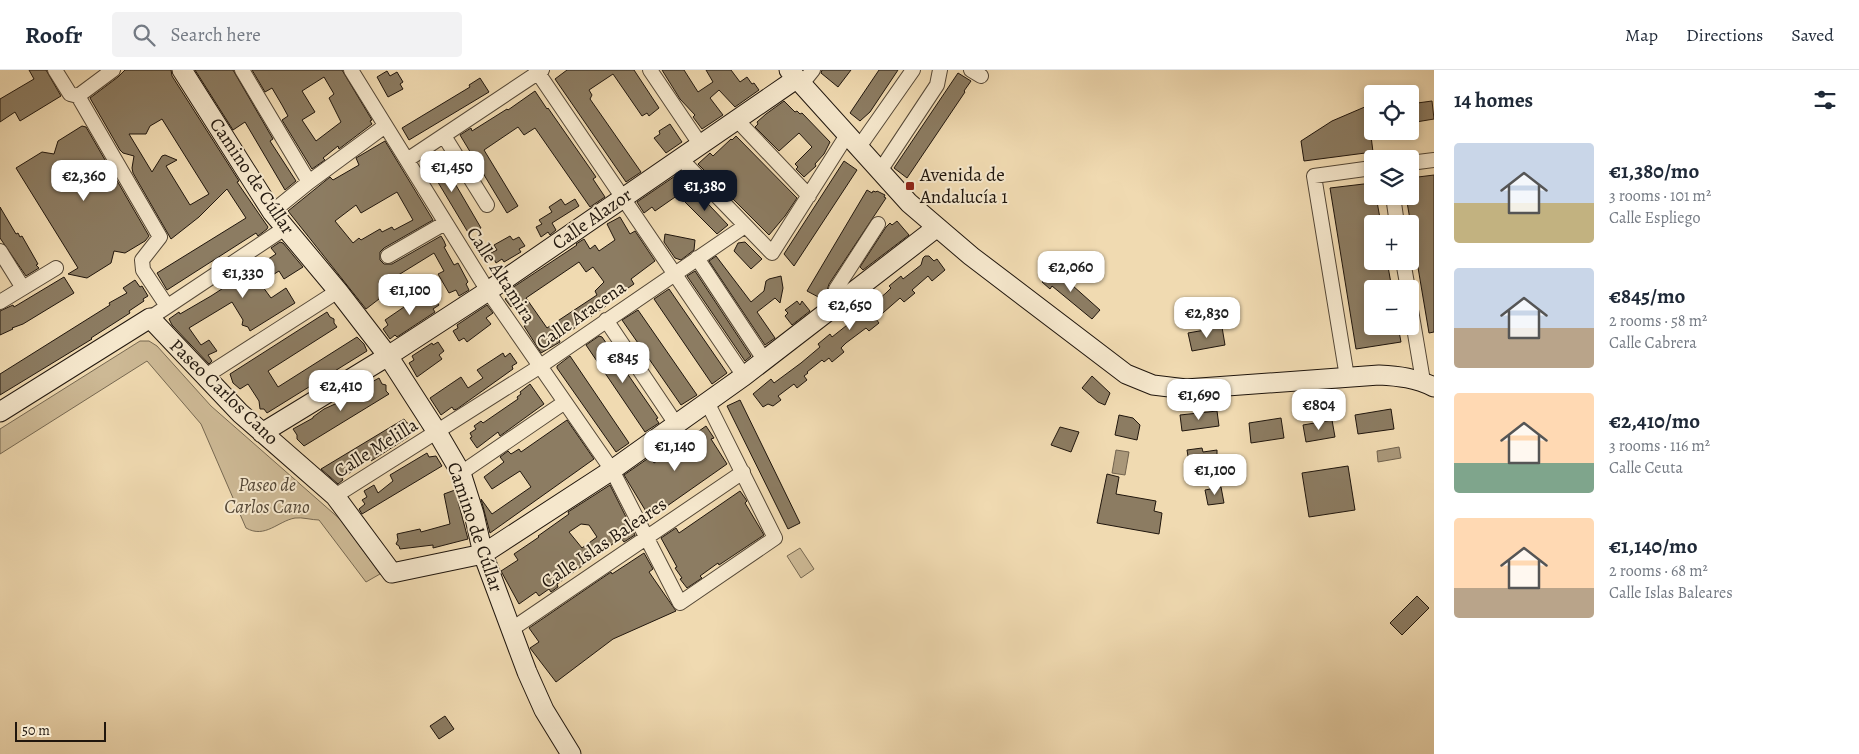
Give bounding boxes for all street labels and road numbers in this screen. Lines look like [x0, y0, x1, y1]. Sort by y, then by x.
street label: Camino de Cúllar [203, 113, 301, 239]
street label: Calle Alazor [547, 182, 637, 256]
street label: Calle Altamira [460, 222, 542, 328]
street label: Calle Aracena [531, 274, 631, 356]
street label: Paseo Carlos Cano [164, 333, 284, 451]
street label: Calle Melilla [329, 412, 423, 484]
street label: Camino de Cúllar [441, 459, 509, 595]
street label: Calle Islas Baleares [536, 491, 672, 595]

